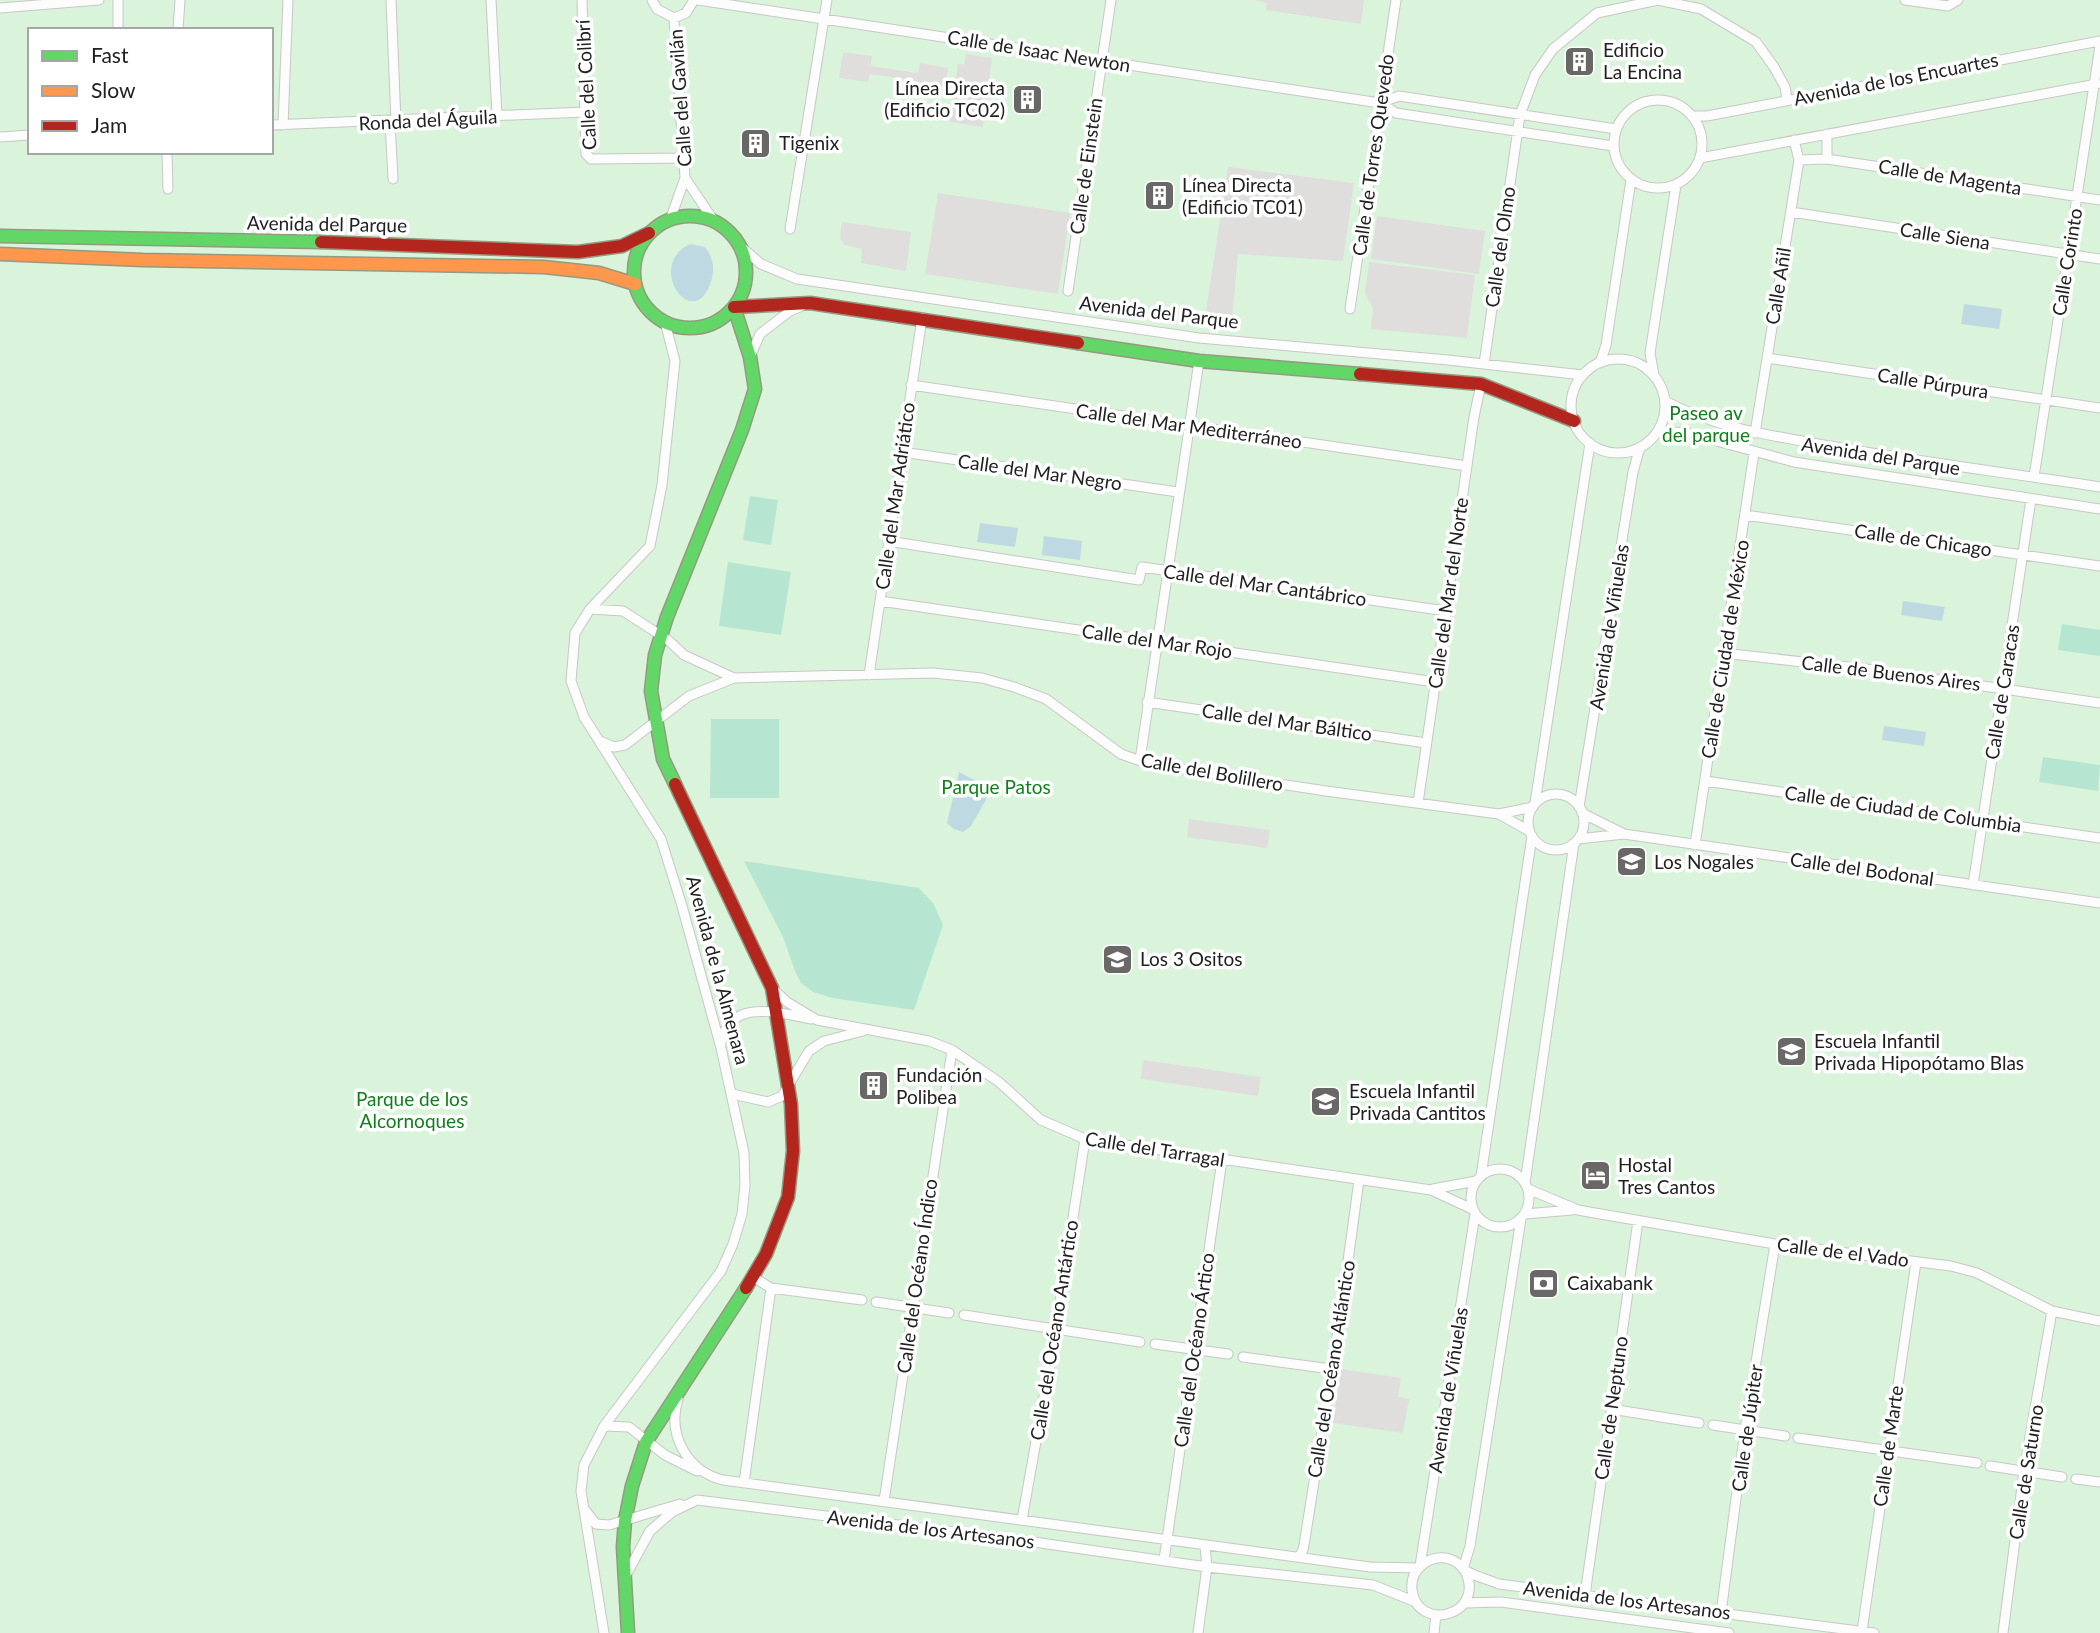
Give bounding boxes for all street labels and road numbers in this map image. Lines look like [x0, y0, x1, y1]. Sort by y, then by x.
street label: Calle del Colibrí [571, 18, 600, 151]
street label: Calle de Isaac Newton [946, 25, 1132, 76]
street label: Calle del Gavilán [663, 28, 696, 168]
street label: Avenida de los Encuartes [1792, 47, 2000, 110]
street label: Calle de Torres Quevedo [1347, 52, 1398, 257]
street label: Calle de Einstein [1065, 96, 1106, 236]
street label: Ronda del Águila [358, 104, 498, 135]
street label: Calle de Magenta [1877, 154, 2023, 199]
street label: Calle del Olmo [1480, 185, 1519, 309]
street label: Calle Corinto [2047, 206, 2086, 317]
street label: Avenida del Parque [247, 211, 407, 236]
street label: Calle Siena [1898, 217, 1992, 254]
street label: Calle Añil [1760, 246, 1795, 326]
street label: Avenida del Parque [1078, 290, 1240, 333]
street label: Calle Púrpura [1876, 362, 1990, 403]
street label: Calle del Mar Mediterráneo [1075, 398, 1304, 453]
street label: Calle del Mar Adriático [870, 401, 919, 591]
street label: Avenida del Parque [1800, 432, 1962, 479]
street label: Calle del Mar Negro [956, 449, 1124, 494]
street label: Calle del Mar del Norte [1423, 496, 1472, 690]
street label: Calle de Chicago [1853, 518, 1993, 561]
street label: Calle de Ciudad de México [1696, 538, 1753, 760]
street label: Avenida de Viñuelas [1584, 542, 1633, 711]
street label: Calle del Mar Cantábrico [1162, 559, 1368, 610]
street label: Calle del Mar Rojo [1080, 619, 1234, 662]
street label: Calle de Caracas [1979, 623, 2024, 761]
street label: Calle de Buenos Aires [1800, 650, 1982, 695]
street label: Calle del Mar Báltico [1200, 698, 1374, 745]
street label: Calle del Bolillero [1139, 748, 1285, 795]
street label: Calle de Ciudad de Columbia [1783, 780, 2023, 837]
street label: Calle del Bodonal [1789, 847, 1935, 890]
street label: Avenida de la Almenara [682, 873, 755, 1067]
street label: Calle del Tarragal [1084, 1126, 1226, 1171]
street label: Calle del Océano Índico [891, 1177, 942, 1375]
street label: Calle del Océano Antártico [1025, 1218, 1082, 1442]
street label: Calle de el Vado [1776, 1232, 1910, 1271]
street label: Calle del Océano Ártico [1168, 1251, 1219, 1449]
street label: Calle del Océano Atlántico [1302, 1258, 1359, 1479]
street label: Avenida de Viñuelas [1423, 1305, 1472, 1474]
street label: Calle de Neptuno [1589, 1334, 1632, 1481]
street label: Calle de Júpiter [1726, 1363, 1767, 1493]
street label: Calle de Marte [1868, 1384, 1907, 1508]
street label: Calle de Saturno [2003, 1403, 2048, 1541]
street label: Avenida de los Artesanos [826, 1504, 1036, 1553]
street label: Avenida de los Artesanos [1522, 1575, 1732, 1624]

